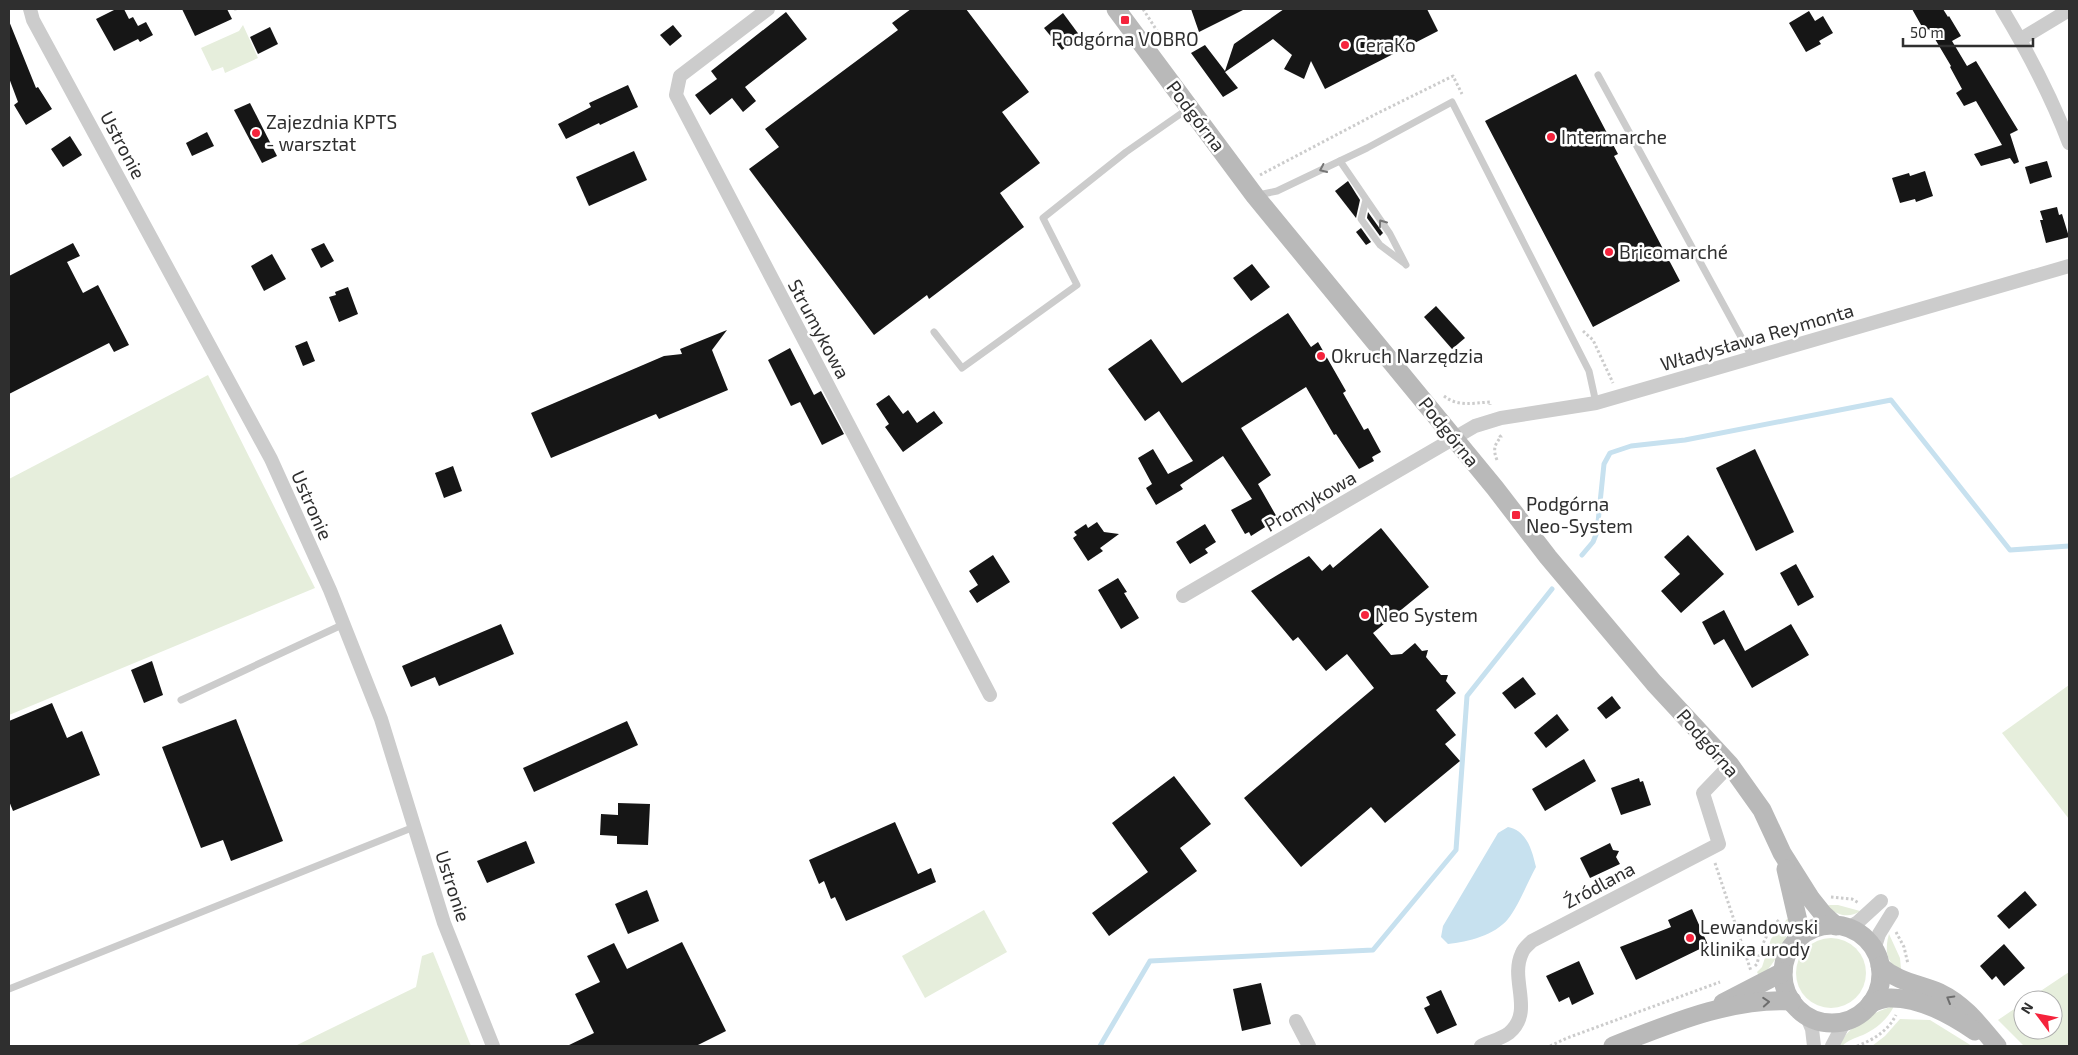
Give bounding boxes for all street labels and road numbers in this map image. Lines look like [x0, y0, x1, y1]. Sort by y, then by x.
street label: Podgórna [1162, 76, 1231, 156]
street label: Ustronie [96, 107, 151, 183]
street label: Strumykowa [784, 275, 855, 382]
street label: Władysława Reymonta [1657, 298, 1856, 375]
street label: Podgórna [1414, 392, 1485, 471]
street label: Promykowa [1260, 465, 1360, 536]
street label: Ustronie [287, 466, 338, 543]
street label: Podgórna [1672, 704, 1744, 782]
street label: Ustronie [431, 847, 476, 924]
street label: Źródlana [1559, 856, 1638, 913]

